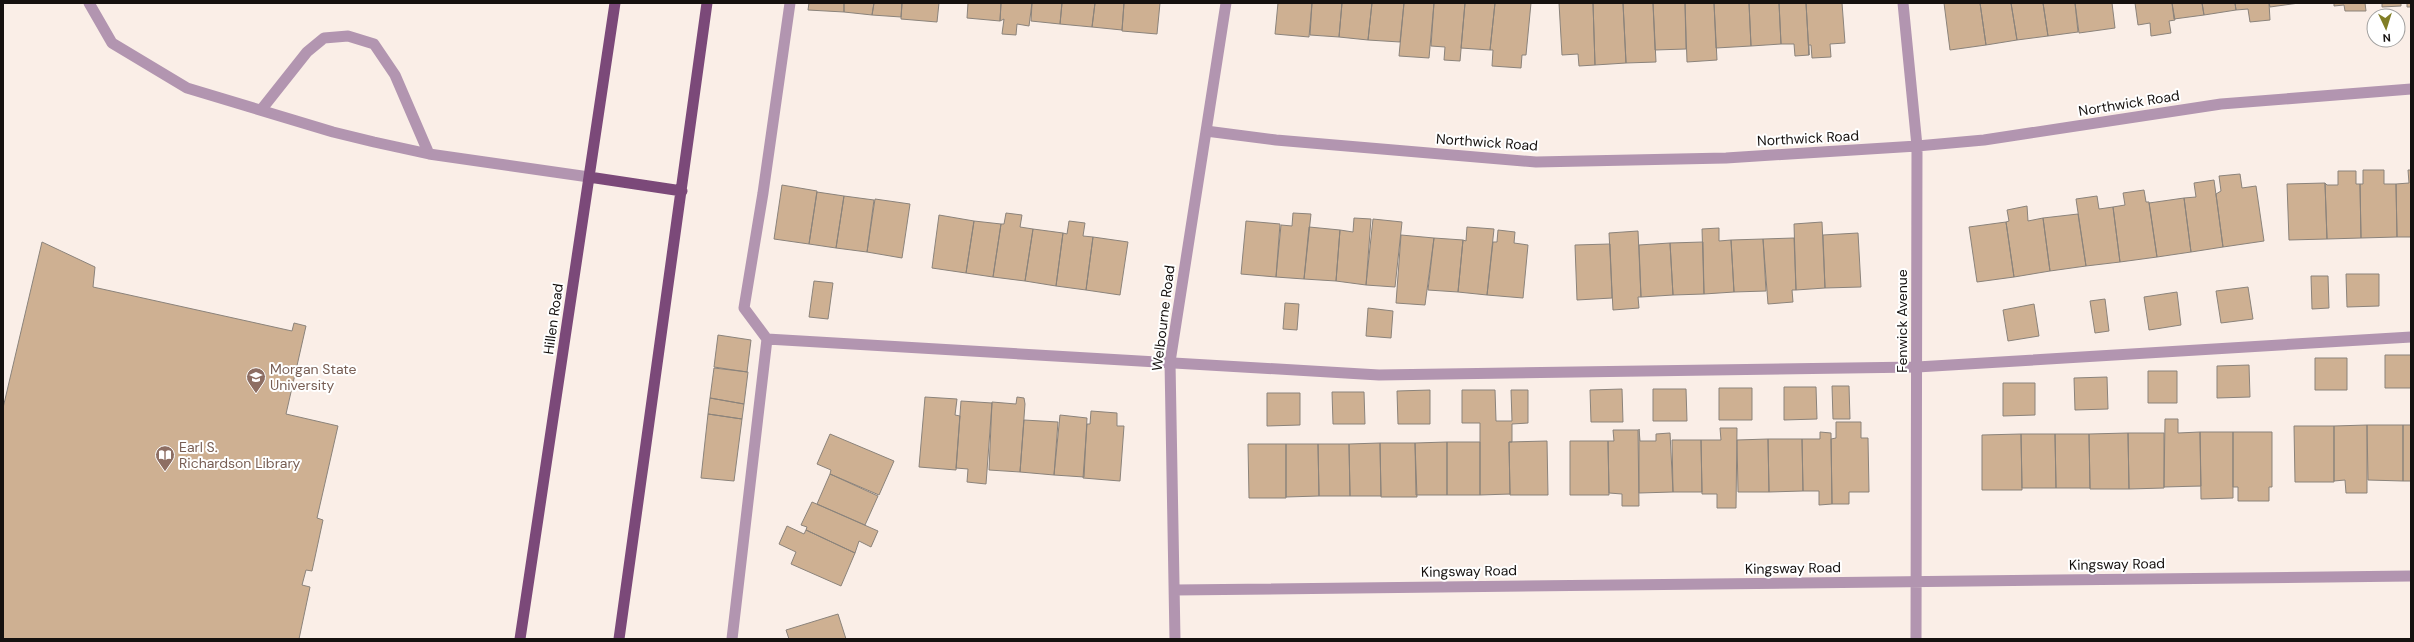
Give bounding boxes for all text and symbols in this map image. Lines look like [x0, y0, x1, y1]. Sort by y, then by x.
north arrow [2366, 8, 2406, 48]
text: N [2382, 31, 2391, 45]
street label: Northwick Road [2077, 86, 2181, 120]
street label: Northwick Road [1757, 126, 1859, 150]
street label: Northwick Road [1435, 129, 1539, 155]
street label: Welbourne Road [1148, 264, 1178, 372]
street label: Fenwick Avenue [1893, 269, 1911, 373]
street label: Hillen Road [539, 282, 567, 356]
place label: Morgan State University [270, 360, 357, 394]
school or university icon: Morgan State University [245, 366, 267, 394]
place label: Earl S. Richardson Library [179, 438, 301, 472]
library icon: Earl S. Richardson Library [154, 444, 176, 472]
street label: Kingsway Road [2069, 554, 2165, 574]
street label: Kingsway Road [1745, 558, 1841, 578]
street label: Kingsway Road [1421, 561, 1517, 581]

